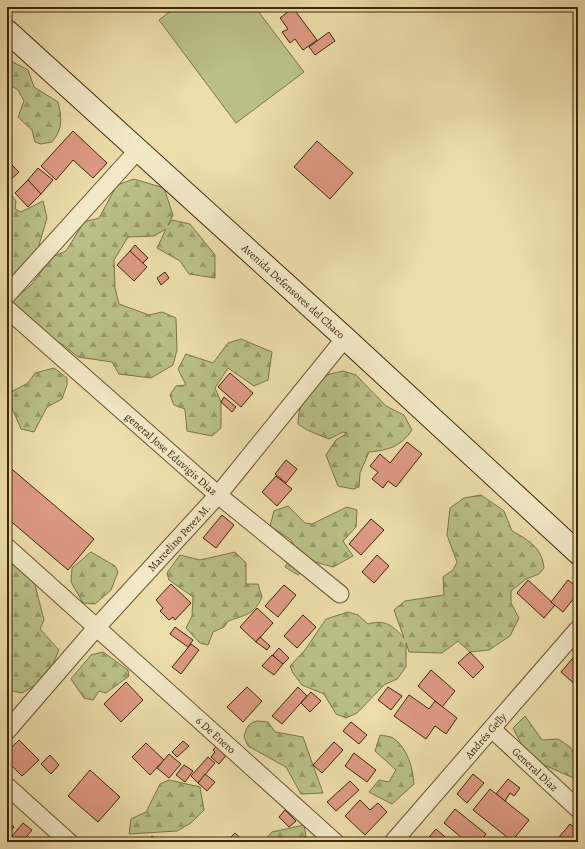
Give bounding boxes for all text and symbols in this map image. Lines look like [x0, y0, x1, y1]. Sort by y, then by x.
street label: Avenida Defensores del Chaco [238, 240, 348, 343]
street label: general Jose Eduvigis Diaz [122, 409, 220, 499]
street label: Marcelino Perez M. [145, 501, 214, 575]
street label: Andrés Gelly [461, 710, 510, 763]
street label: 6 De Enero [192, 713, 239, 758]
street label: General Diaz [508, 744, 561, 795]

